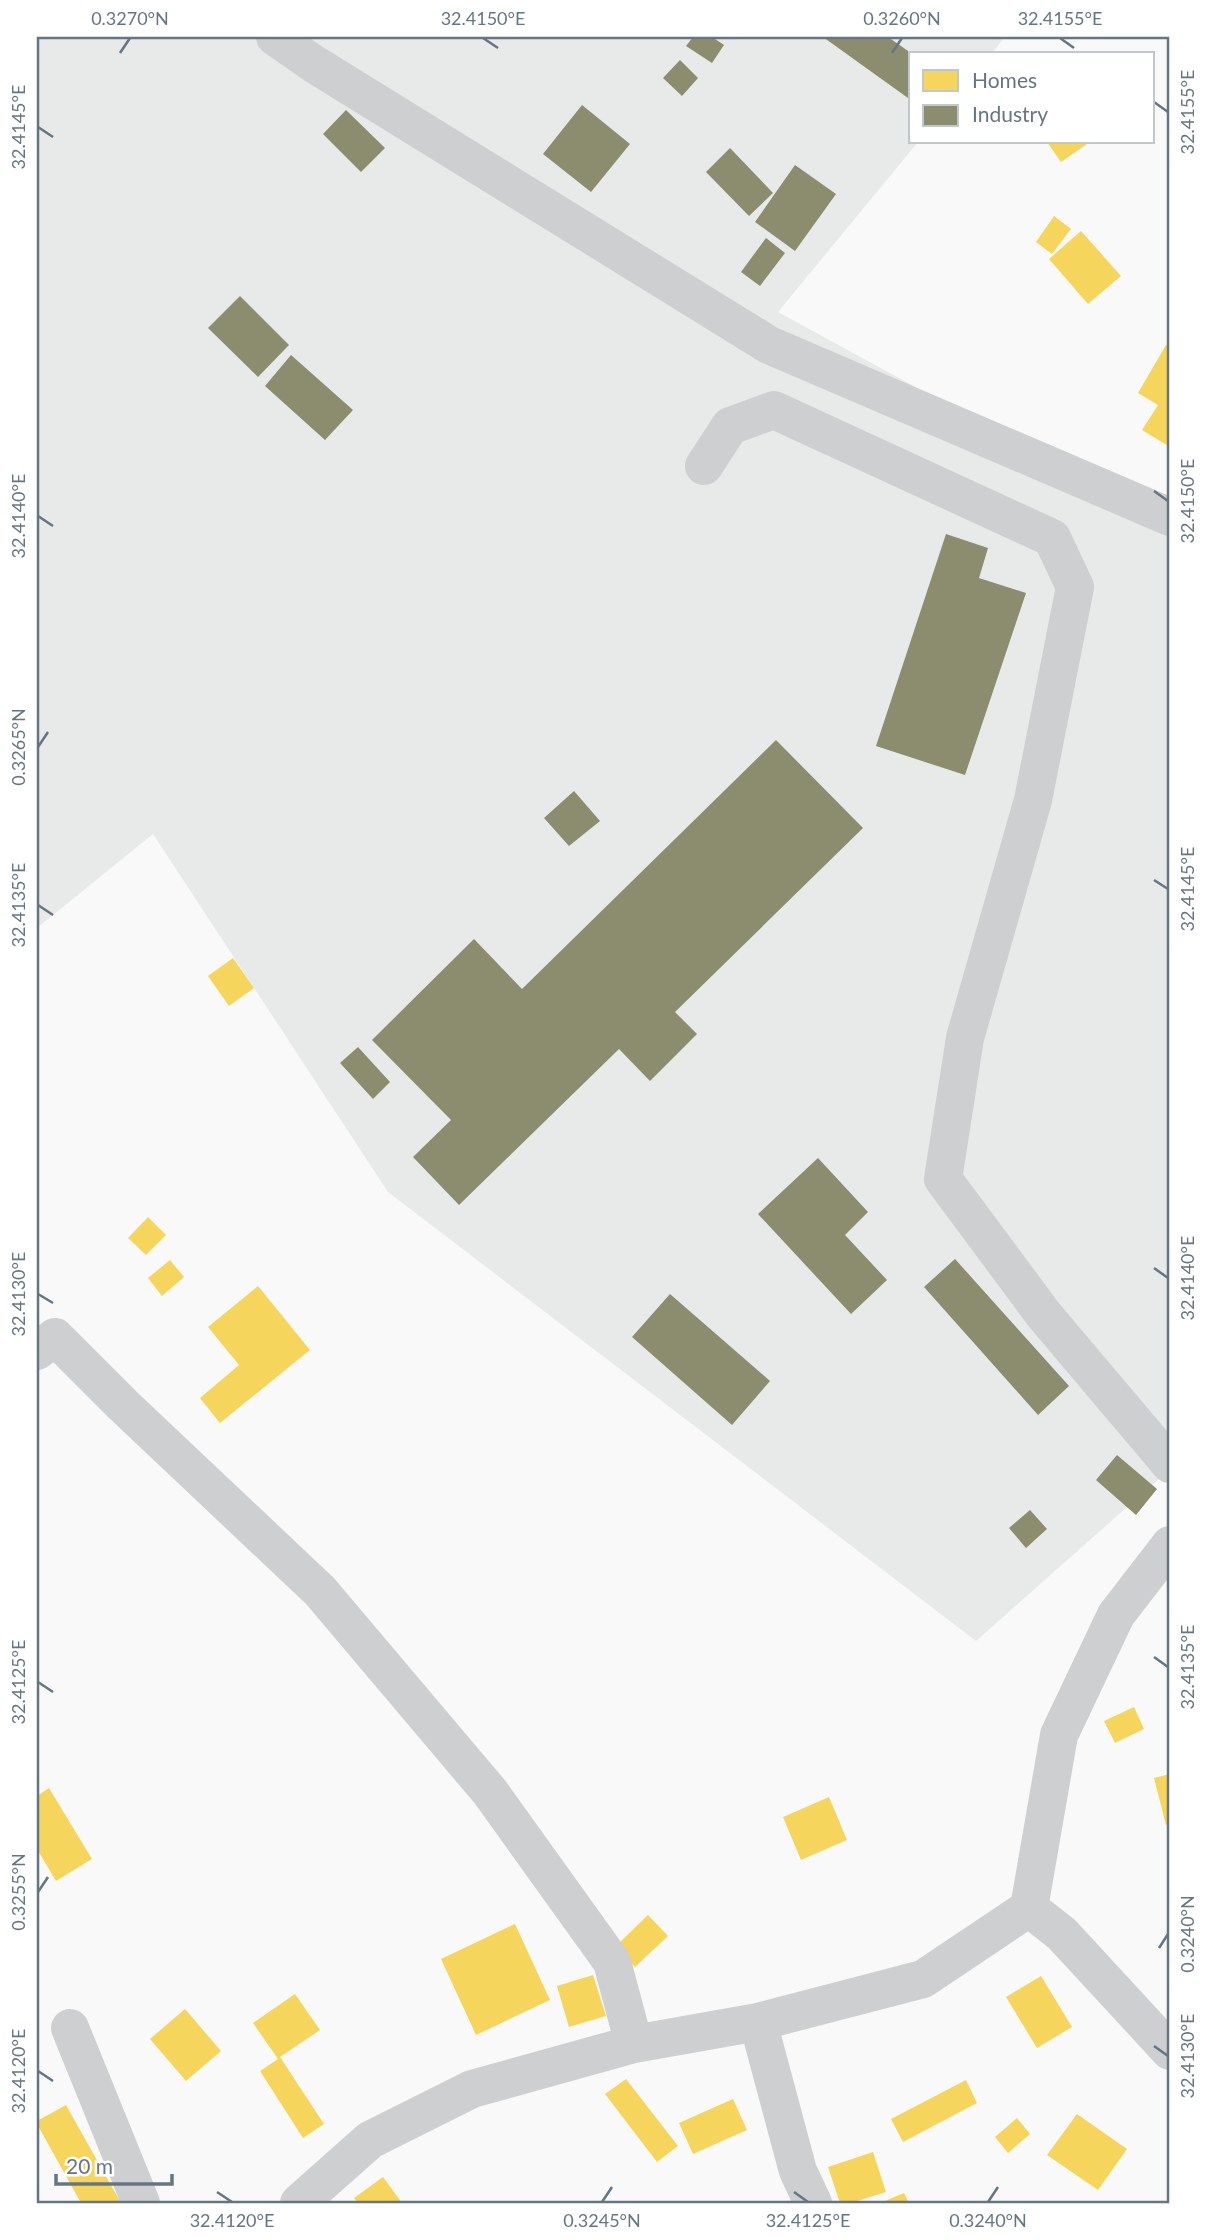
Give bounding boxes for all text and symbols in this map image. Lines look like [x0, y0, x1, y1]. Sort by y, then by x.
text: 0.3270°N [91, 7, 169, 29]
text: 32.4150°E [441, 7, 525, 29]
text: 0.3260°N [863, 7, 941, 29]
text: 32.4155°E [1018, 7, 1102, 29]
legend [909, 52, 1154, 144]
text: Homes [972, 67, 1037, 92]
text: 32.4155°E [1176, 70, 1198, 154]
text: 32.4145°E [7, 85, 29, 169]
text: Industry [972, 101, 1048, 126]
text: 32.4150°E [1176, 459, 1198, 543]
text: 32.4140°E [7, 474, 29, 558]
text: 0.3265°N [7, 708, 29, 786]
text: 32.4145°E [1176, 847, 1198, 931]
text: 32.4135°E [7, 863, 29, 947]
text: 32.4140°E [1176, 1236, 1198, 1320]
text: 32.4130°E [7, 1252, 29, 1336]
text: 32.4135°E [1176, 1625, 1198, 1709]
text: 32.4125°E [7, 1640, 29, 1724]
text: 0.3255°N [7, 1853, 29, 1931]
text: 0.3240°N [1176, 1895, 1198, 1973]
text: 32.4130°E [1176, 2014, 1198, 2098]
text: 32.4120°E [7, 2029, 29, 2113]
scale bar [56, 2142, 172, 2186]
text: 20 m [66, 2153, 113, 2178]
text: 32.4120°E [190, 2209, 274, 2231]
text: 0.3245°N [563, 2209, 641, 2231]
text: 32.4125°E [766, 2209, 850, 2231]
text: 0.3240°N [949, 2209, 1027, 2231]

